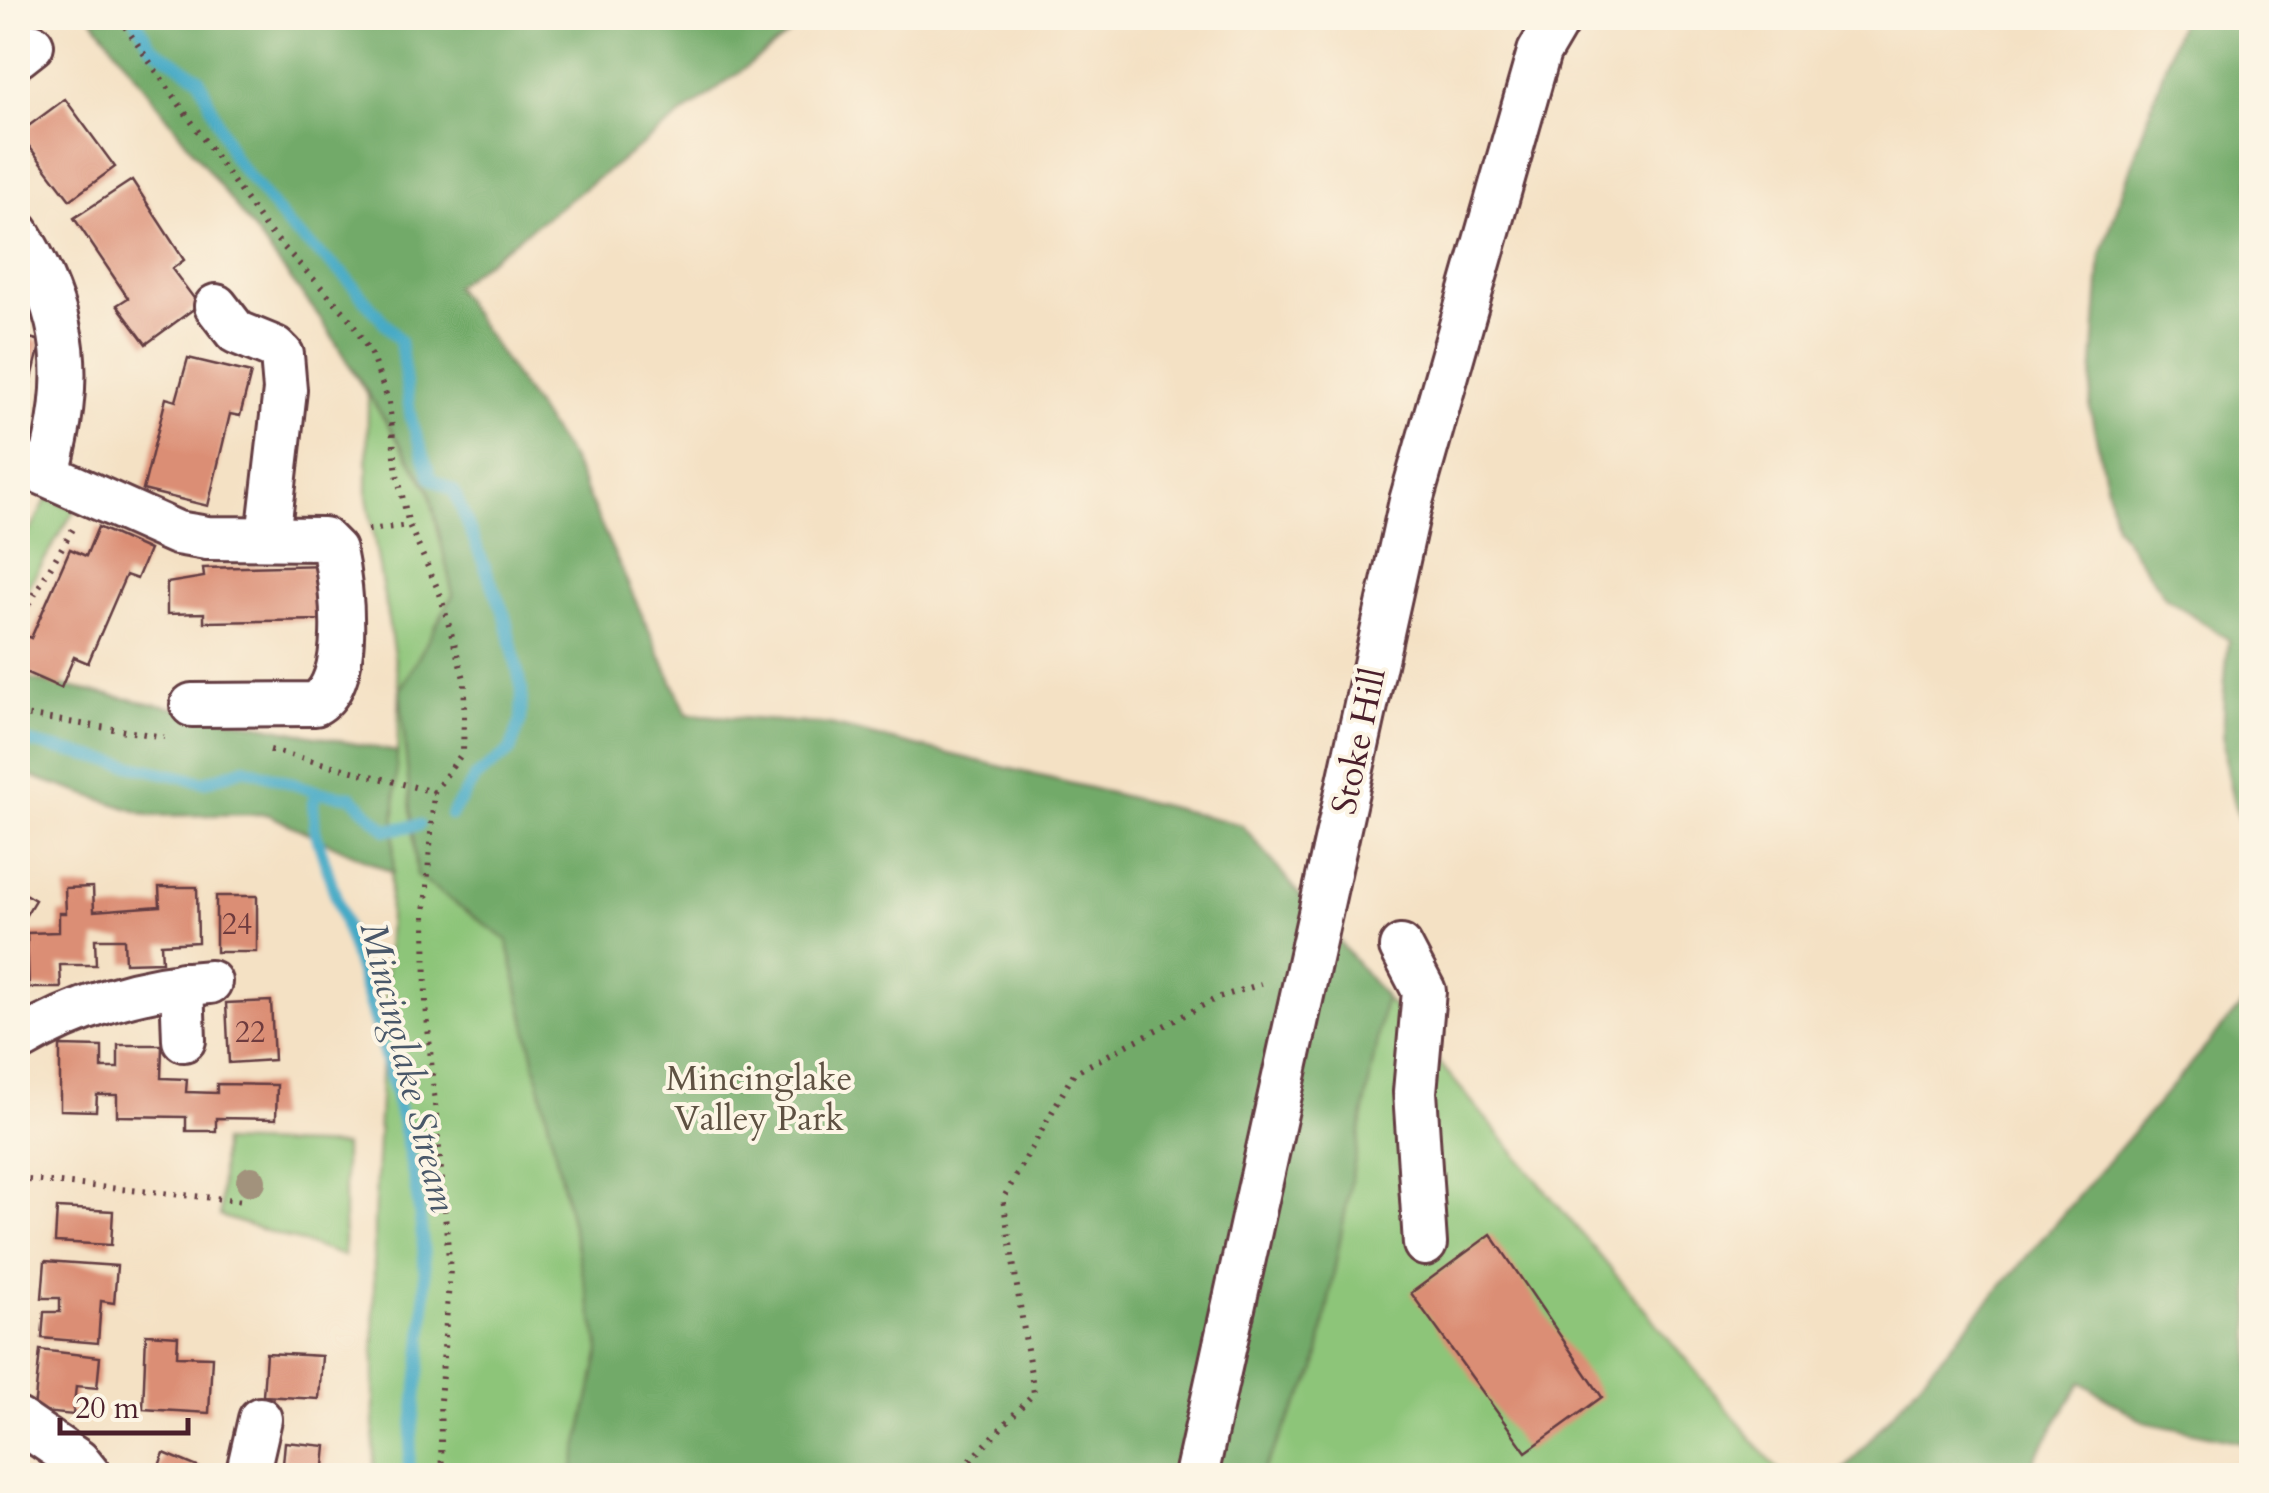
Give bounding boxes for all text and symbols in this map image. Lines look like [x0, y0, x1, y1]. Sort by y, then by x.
street label: Stoke Hill [1320, 663, 1398, 819]
house number: 24 [222, 904, 252, 945]
water label: Mincinglake Stream [347, 916, 469, 1218]
house number: 22 [235, 1012, 265, 1053]
park label: Mincinglake Valley Park [666, 1055, 852, 1143]
scale bar [60, 1373, 188, 1435]
text: 20 m [75, 1388, 140, 1429]

